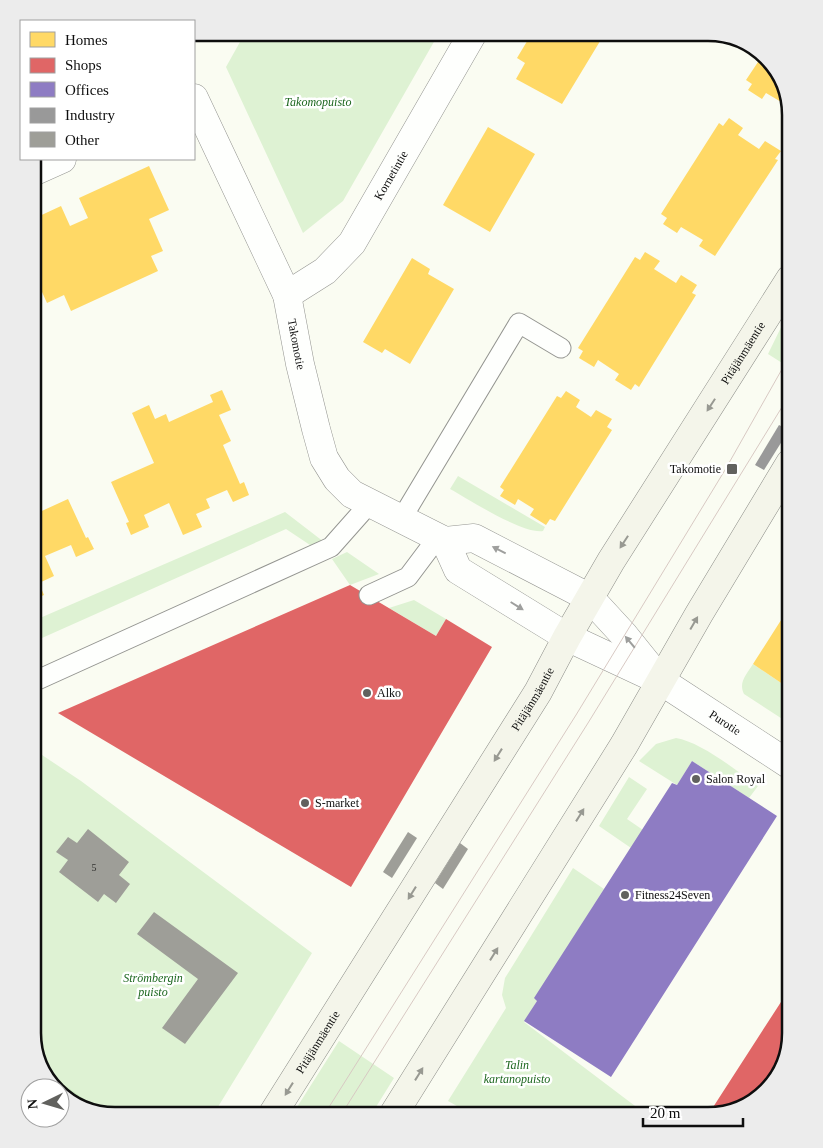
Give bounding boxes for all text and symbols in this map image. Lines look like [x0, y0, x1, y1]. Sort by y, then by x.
legend [20, 20, 195, 160]
text: Homes [65, 32, 108, 48]
text: Shops [65, 57, 102, 73]
text: Offices [65, 82, 109, 98]
park label: Takomopuisto [285, 95, 351, 109]
text: Industry [65, 107, 115, 123]
text: Other [65, 132, 99, 148]
street label: Kornetintie [371, 148, 411, 202]
street label: Takomotie [285, 318, 308, 371]
street label: Pitäjänmäentie [718, 319, 768, 387]
one-way arrow [707, 398, 716, 412]
place label: Takomotie [670, 462, 721, 476]
marker: Takomotie [725, 462, 739, 476]
one-way arrow [619, 535, 628, 548]
one-way arrow [492, 546, 506, 554]
one-way arrow [511, 602, 524, 611]
one-way arrow [690, 617, 699, 630]
one-way arrow [625, 636, 636, 649]
street label: Pitäjänmäentie [508, 665, 557, 733]
place label: Alko [377, 686, 401, 700]
marker: Alko [361, 687, 373, 699]
street label: Purotie [707, 707, 743, 738]
one-way arrow [494, 748, 503, 761]
place label: Salon Royal [706, 772, 766, 786]
marker: Salon Royal [690, 773, 702, 785]
place label: S-market [315, 796, 360, 810]
marker: S-market [299, 797, 311, 809]
one-way arrow [575, 809, 584, 822]
house number: 5 [92, 862, 97, 873]
one-way arrow [408, 886, 417, 899]
place label: Fitness24Seven [635, 888, 710, 902]
marker: Fitness24Seven [619, 889, 631, 901]
one-way arrow [489, 947, 499, 960]
park label: Strömbergin puisto [123, 971, 183, 999]
street label: Pitäjänmäentie [293, 1008, 343, 1076]
park label: Talin kartanopuisto [484, 1058, 550, 1086]
one-way arrow [414, 1067, 424, 1081]
north arrow [20, 1078, 70, 1128]
one-way arrow [284, 1083, 293, 1096]
scale bar [643, 1096, 743, 1128]
text: N [25, 1098, 40, 1110]
text: 20 m [650, 1105, 681, 1121]

